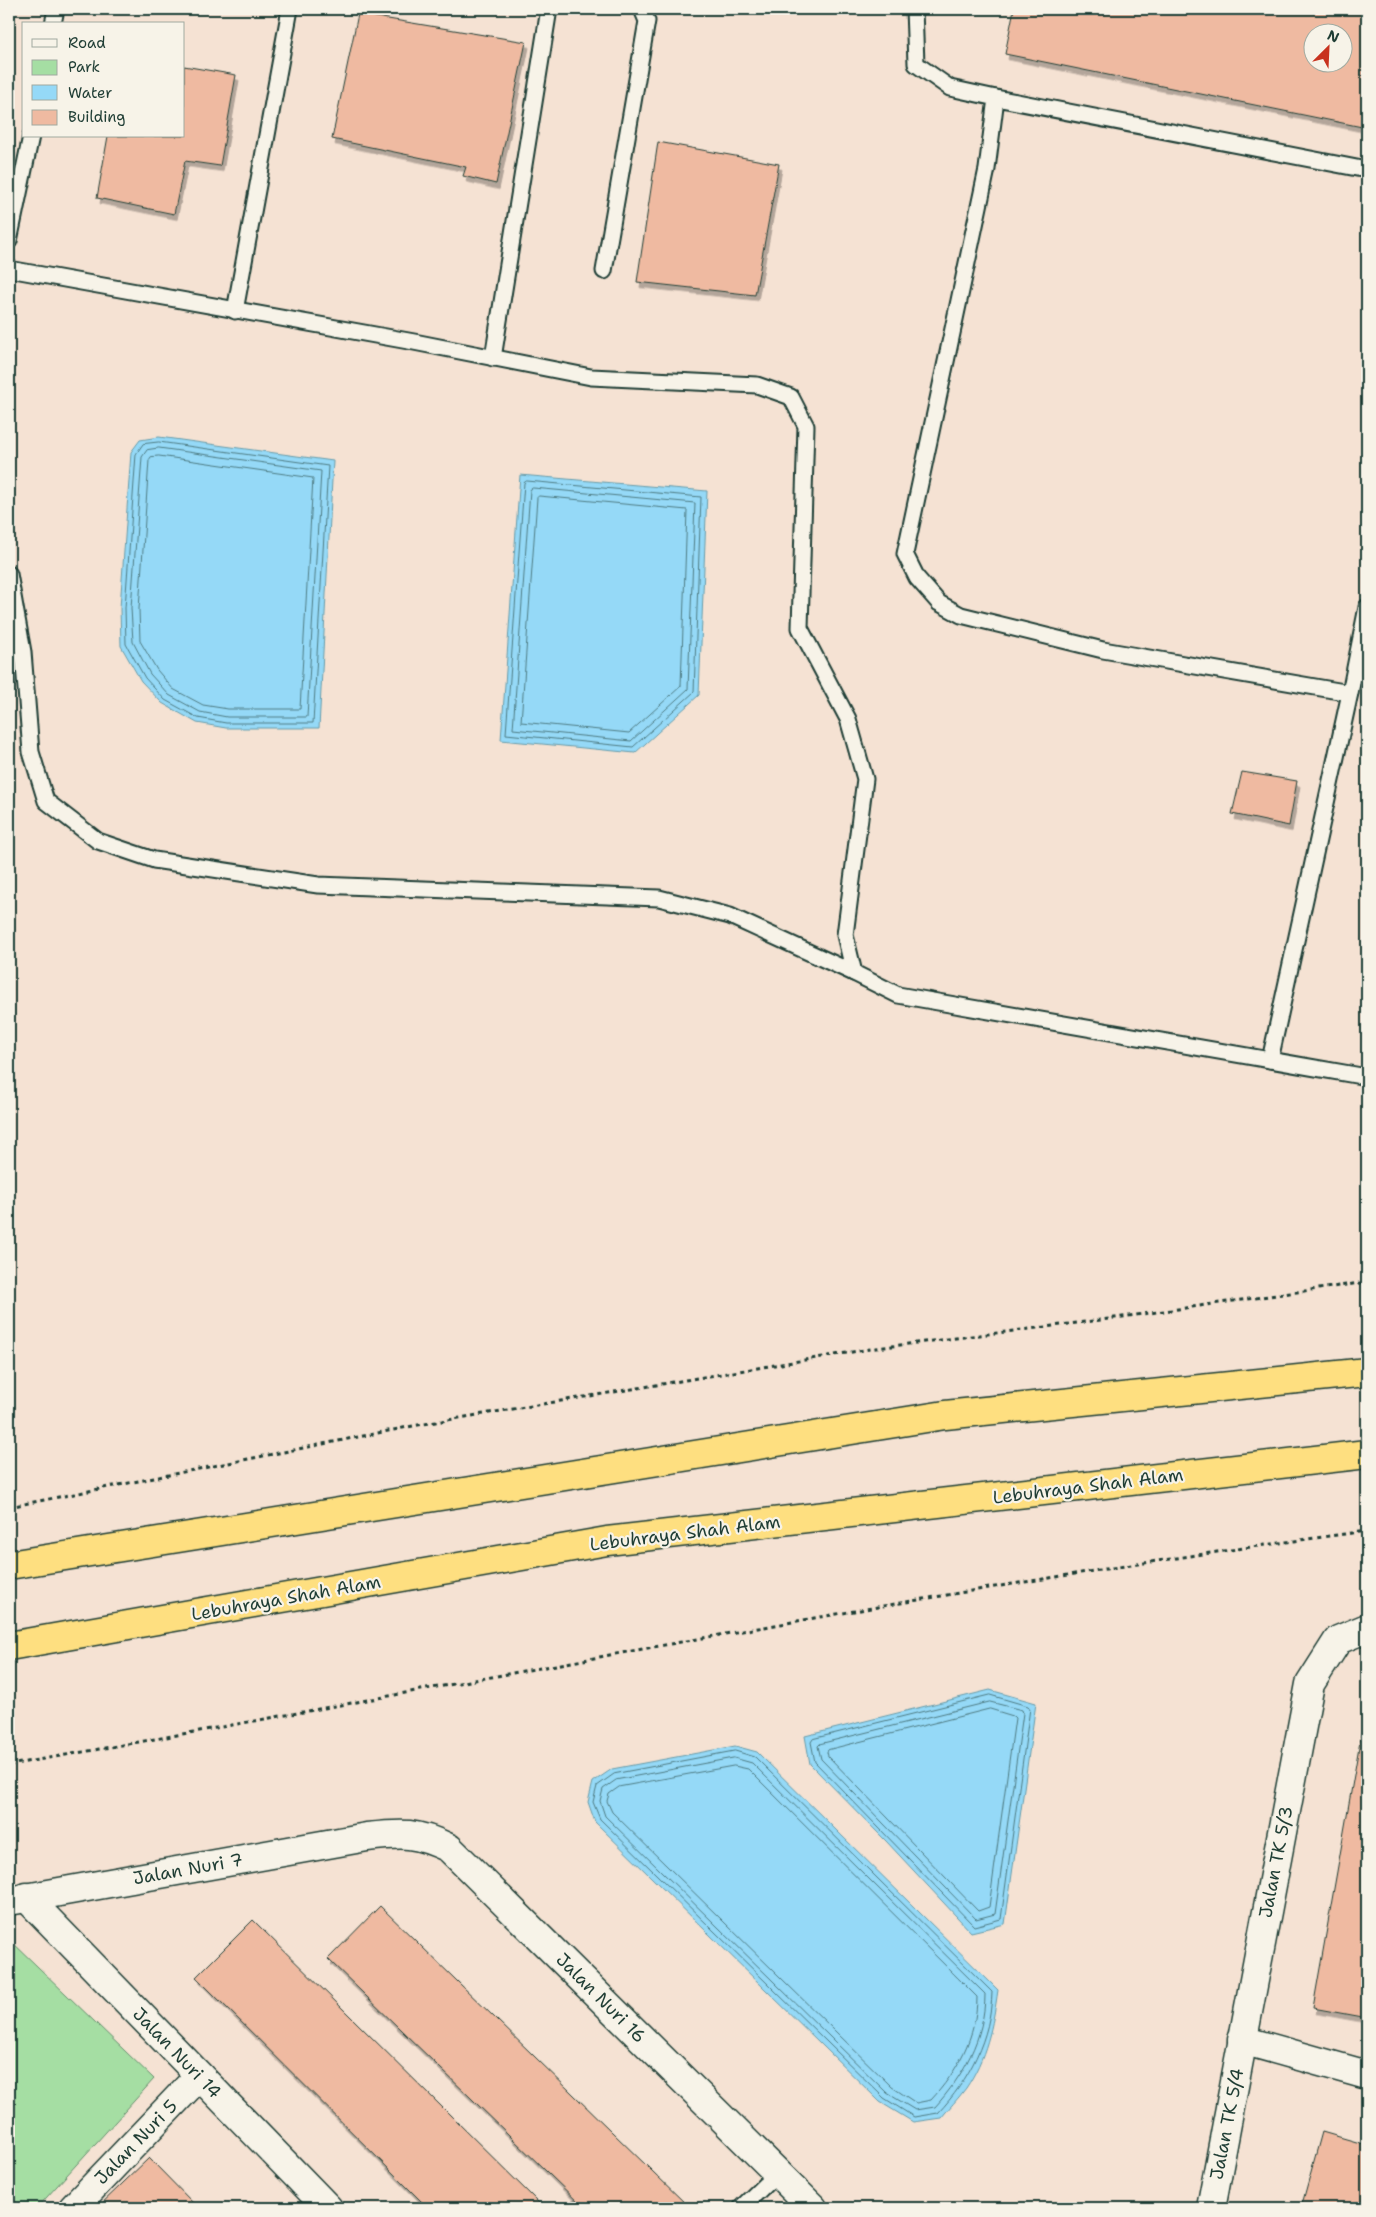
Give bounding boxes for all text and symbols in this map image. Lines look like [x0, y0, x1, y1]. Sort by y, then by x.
legend [22, 22, 185, 138]
north arrow [1304, 22, 1354, 72]
text: N [1325, 26, 1342, 47]
text: Road [68, 33, 106, 53]
text: Park [68, 57, 100, 77]
text: Water [68, 83, 112, 103]
text: Building [68, 107, 125, 127]
street label: Lebuhraya Shah Alam [991, 1462, 1185, 1510]
street label: Lebuhraya Shah Alam [588, 1509, 782, 1557]
street label: Lebuhraya Shah Alam [189, 1570, 383, 1626]
street label: Jalan TK 5/3 [1253, 1804, 1299, 1920]
street label: Jalan Nuri 7 [131, 1848, 245, 1890]
street label: Jalan Nuri 16 [551, 1948, 651, 2048]
street label: Jalan Nuri 14 [127, 2002, 227, 2104]
street label: Jalan TK 5/4 [1204, 2066, 1250, 2182]
street label: Jalan Nuri 5 [89, 2094, 183, 2190]

